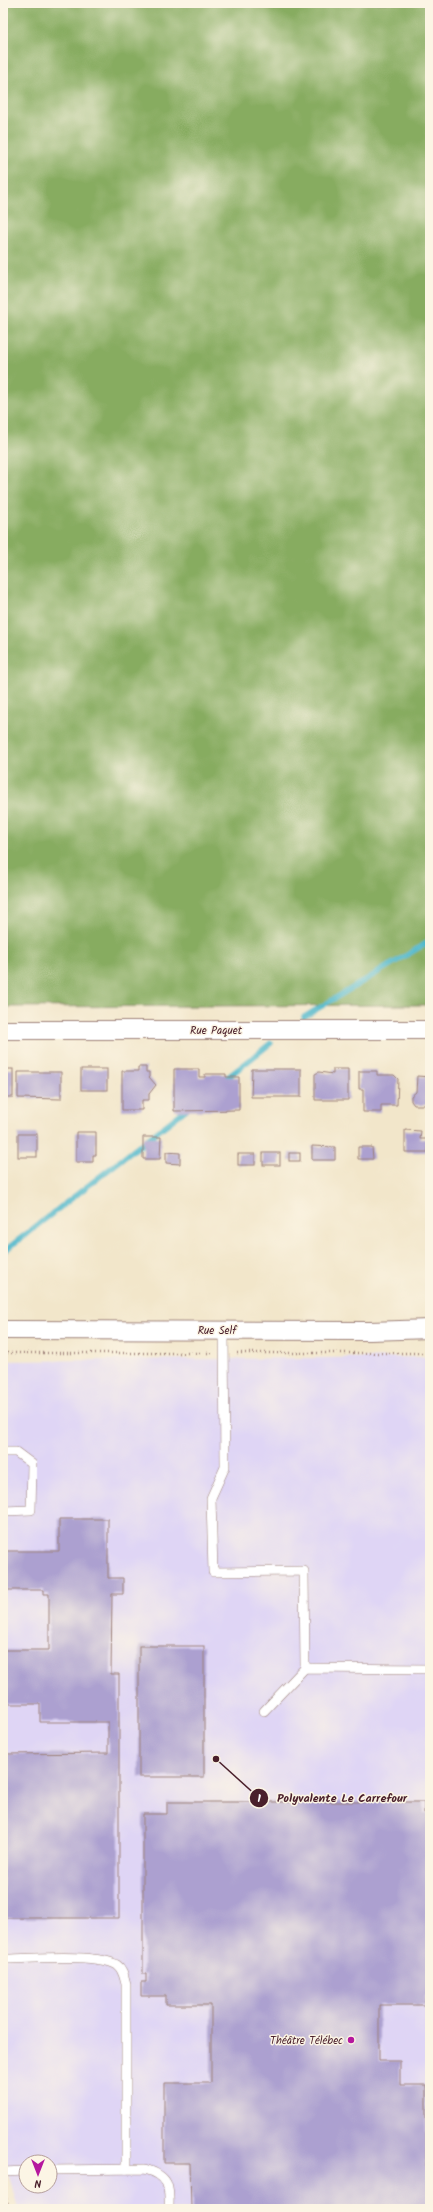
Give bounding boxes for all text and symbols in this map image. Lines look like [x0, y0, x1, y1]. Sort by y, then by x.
street label: Rue Paquet [190, 1022, 243, 1040]
street label: Rue Self [198, 1322, 238, 1340]
callout: Polyvalente Le Carrefour [249, 1786, 415, 1810]
text: 1 [257, 1789, 261, 1808]
text: Polyvalente Le Carrefour [277, 1789, 408, 1808]
place label: Théâtre Télébec [270, 2032, 343, 2050]
marker: Théâtre Télébec [346, 2035, 356, 2045]
north arrow [18, 2154, 58, 2194]
text: N [34, 2174, 41, 2192]

